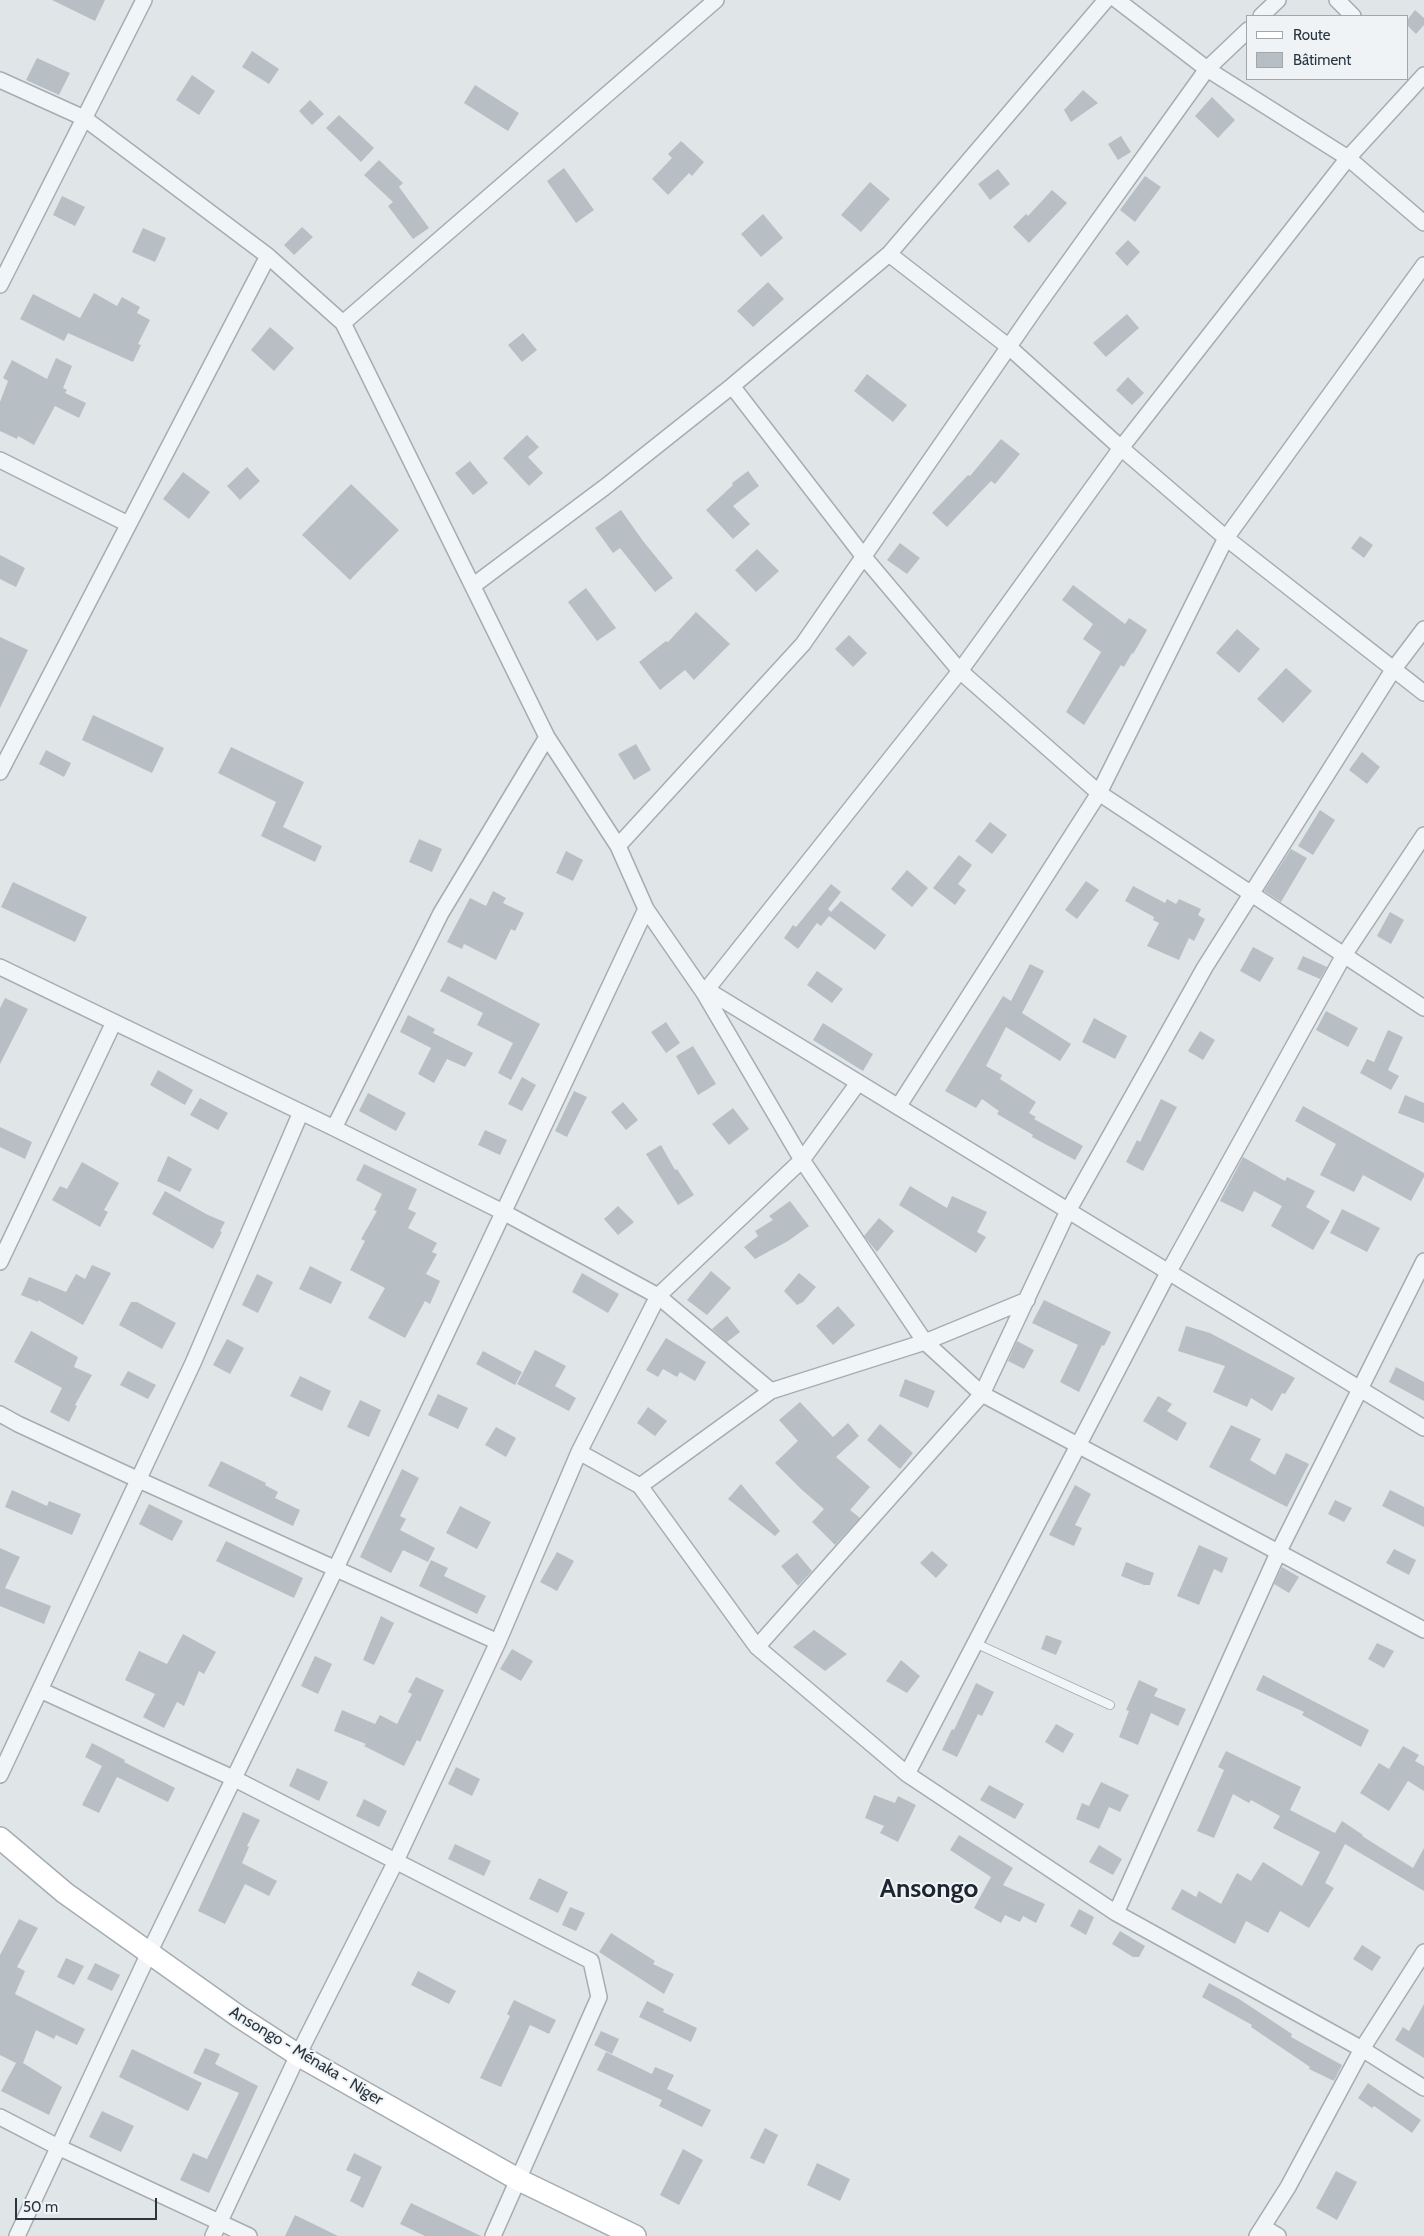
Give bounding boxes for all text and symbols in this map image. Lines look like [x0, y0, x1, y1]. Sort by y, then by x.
legend [1246, 15, 1409, 80]
text: Route [1293, 26, 1331, 44]
text: Bâtiment [1293, 51, 1351, 69]
district label: Ansongo [880, 1873, 978, 1905]
street label: Ansongo - Ménaka - Niger [226, 2002, 386, 2110]
scale bar [18, 2188, 160, 2220]
text: 50 m [23, 2198, 58, 2216]

